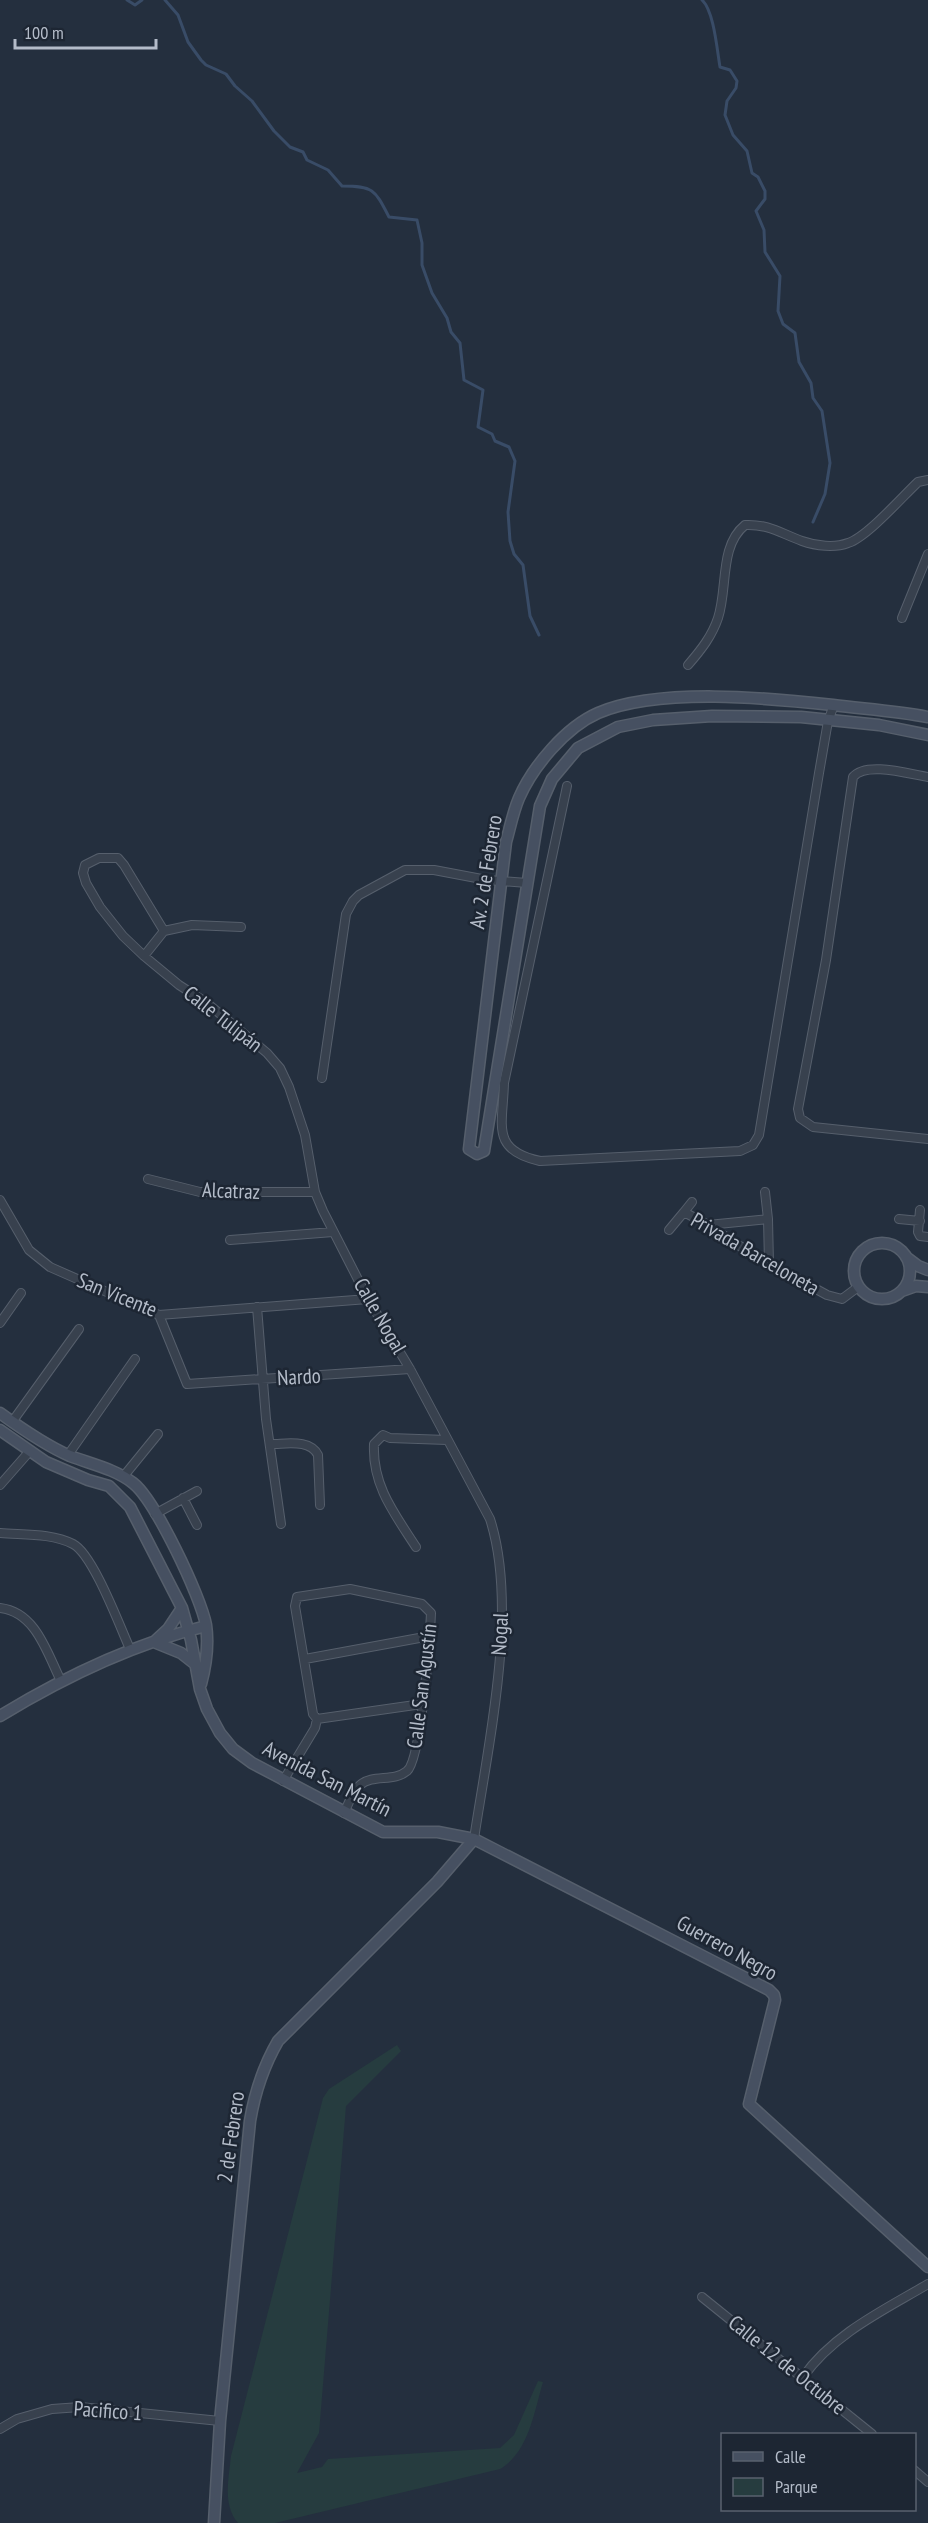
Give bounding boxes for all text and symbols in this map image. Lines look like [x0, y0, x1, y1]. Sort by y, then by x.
scale bar [15, 12, 156, 50]
text: 100 m [24, 21, 64, 44]
street label: Av. 2 de Febrero [463, 813, 508, 931]
street label: Calle Tulipán [178, 979, 268, 1058]
street label: Alcatraz [201, 1176, 261, 1205]
street label: Privada Barceloneta [686, 1206, 824, 1301]
street label: San Vicente [73, 1266, 161, 1323]
street label: Calle Nogal [348, 1273, 413, 1359]
street label: Nardo [276, 1362, 321, 1391]
street label: Nogal [485, 1612, 514, 1656]
street label: Calle San Agustín [400, 1622, 443, 1750]
street label: Avenida San Martín [259, 1735, 396, 1822]
street label: Guerrero Negro [672, 1909, 782, 1986]
street label: 2 de Febrero [211, 2090, 250, 2184]
street label: Calle 12 de Octubre [723, 2309, 852, 2420]
street label: Pacifico 1 [73, 2395, 143, 2426]
legend [721, 2433, 916, 2511]
text: Calle [775, 2445, 806, 2468]
text: Parque [775, 2475, 818, 2498]

